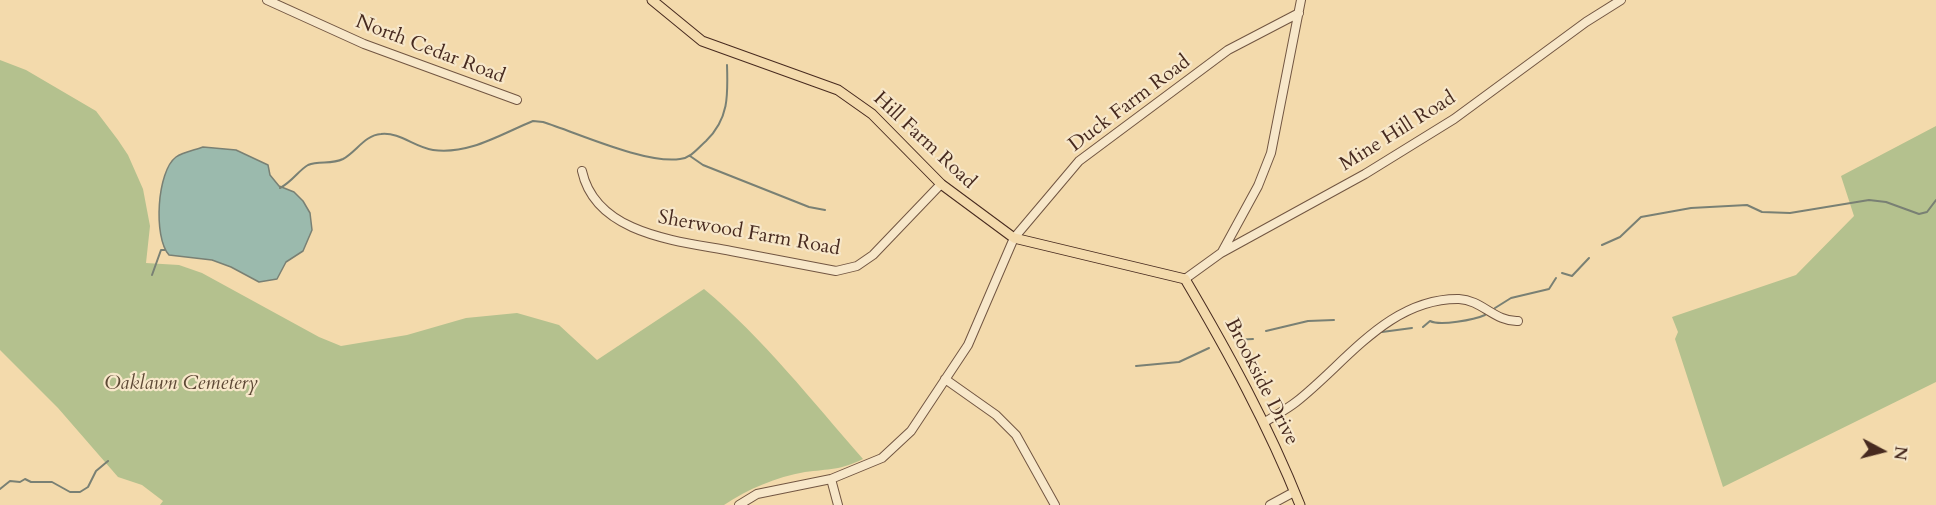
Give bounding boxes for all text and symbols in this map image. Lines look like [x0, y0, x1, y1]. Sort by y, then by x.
street label: North Cedar Road [352, 10, 508, 90]
street label: Duck Farm Road [1064, 50, 1196, 158]
street label: Hill Farm Road [868, 87, 980, 195]
street label: Mine Hill Road [1336, 87, 1460, 177]
street label: Sherwood Farm Road [656, 206, 842, 262]
street label: Brookside Drive [1219, 315, 1303, 449]
park label: Oaklawn Cemetery [104, 372, 258, 396]
north arrow [1852, 421, 1912, 481]
text: N [1888, 445, 1912, 461]

